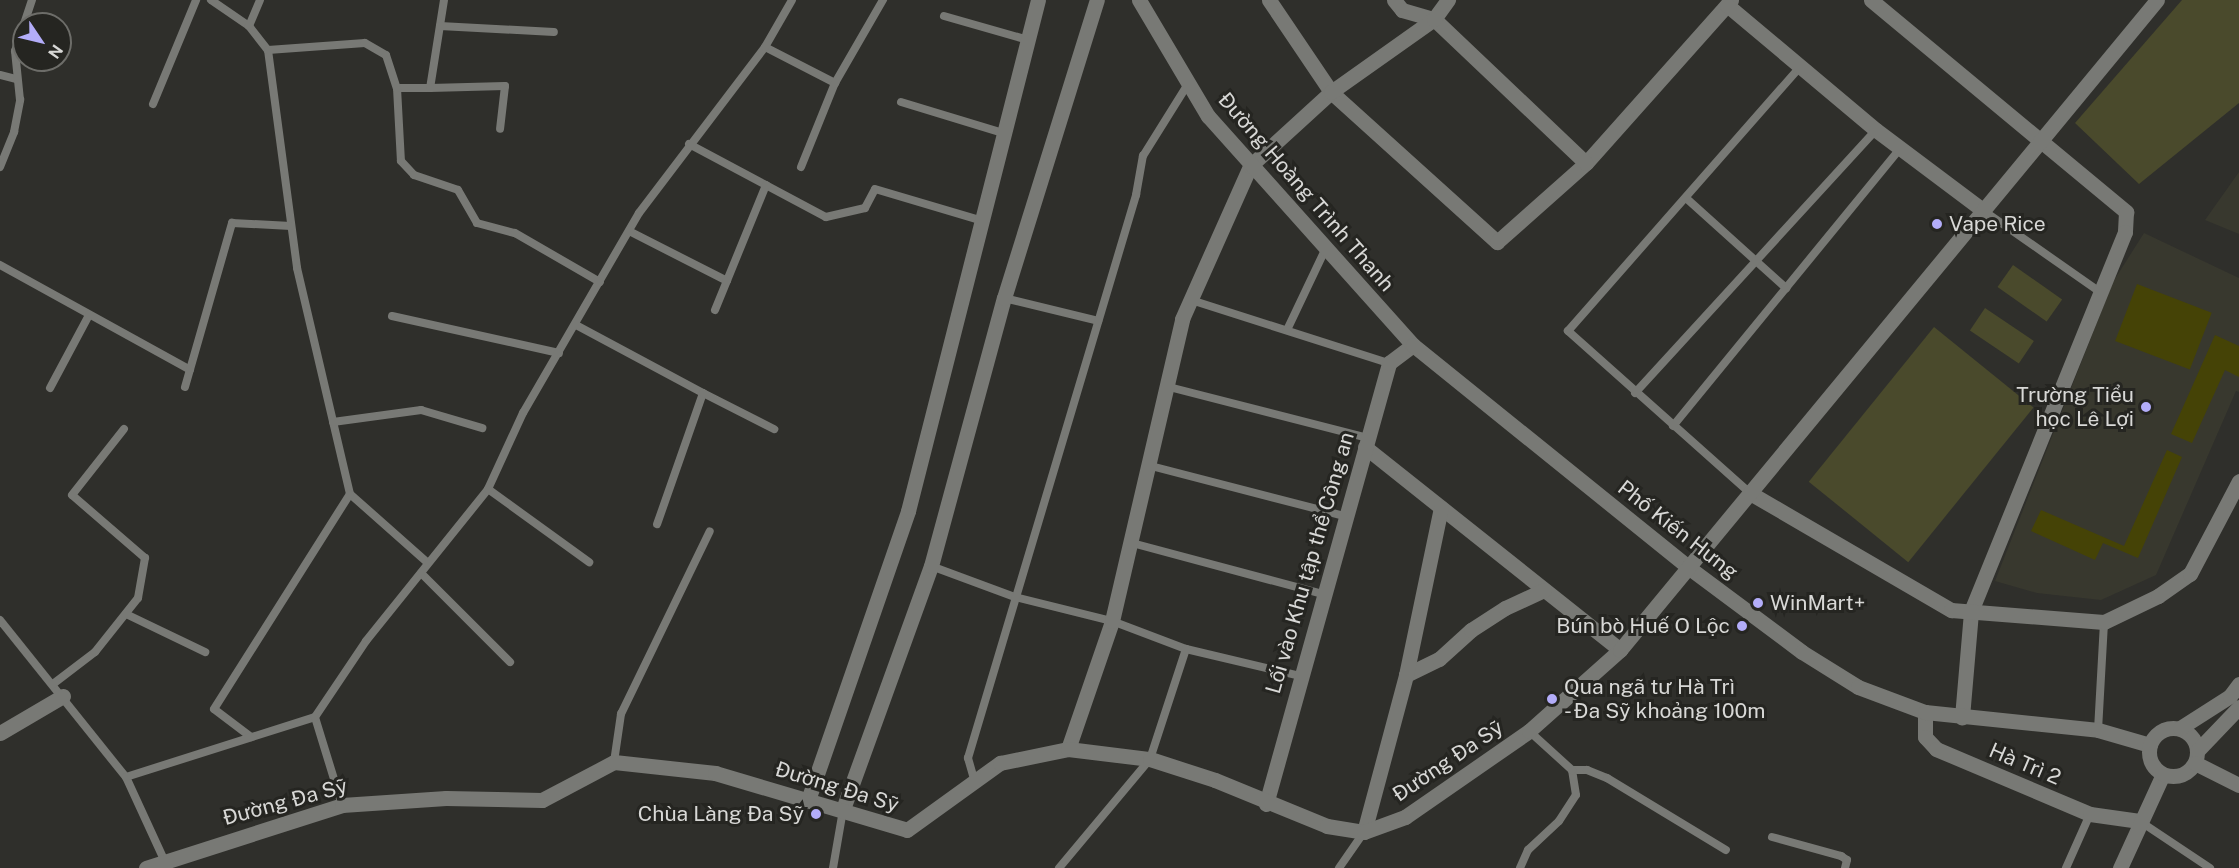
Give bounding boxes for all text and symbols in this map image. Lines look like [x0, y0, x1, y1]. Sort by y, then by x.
north arrow [12, 12, 72, 72]
text: N [44, 41, 67, 62]
street label: Đường Hoàng Trình Thanh [1213, 87, 1399, 297]
place label: Vape Rice [1949, 211, 2046, 237]
marker: Vape Rice [1930, 217, 1944, 231]
place label: Trường Tiểu học Lê Lợi [2016, 382, 2134, 432]
marker: Trường Tiểu học Lê Lợi [2139, 400, 2153, 414]
street label: Lối vào Khu tập thể Công an [1260, 429, 1360, 697]
street label: Phố Kiến Hưng [1613, 475, 1743, 585]
place label: WinMart+ [1770, 590, 1865, 616]
marker: WinMart+ [1751, 596, 1765, 610]
place label: Bún bò Huế O Lộc [1556, 613, 1730, 639]
marker: Bún bò Huế O Lộc [1735, 619, 1749, 633]
place label: Qua ngã tư Hà Trì - Đa Sỹ khoảng 100m [1564, 674, 1769, 724]
marker: Qua ngã tư Hà Trì - Đa Sỹ khoảng 100m [1545, 692, 1559, 706]
street label: Đường Đa Sỹ [1388, 715, 1508, 807]
street label: Hà Trì 2 [1985, 738, 2065, 790]
street label: Đường Đa Sỹ [772, 756, 902, 818]
street label: Đường Đa Sỹ [220, 773, 350, 831]
place label: Chùa Làng Đa Sỹ [638, 801, 804, 827]
marker: Chùa Làng Đa Sỹ [809, 807, 823, 821]

